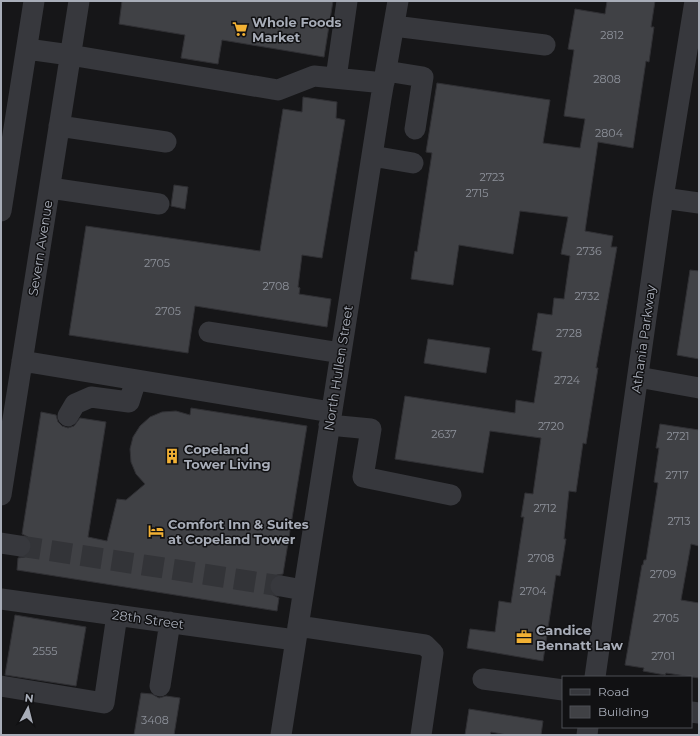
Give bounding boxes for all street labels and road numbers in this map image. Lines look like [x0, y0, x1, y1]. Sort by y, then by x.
street label: Severn Avenue [25, 199, 55, 297]
street label: Athania Parkway [627, 283, 659, 394]
street label: North Hullen Street [320, 304, 356, 432]
street label: 28th Street [111, 606, 185, 632]

